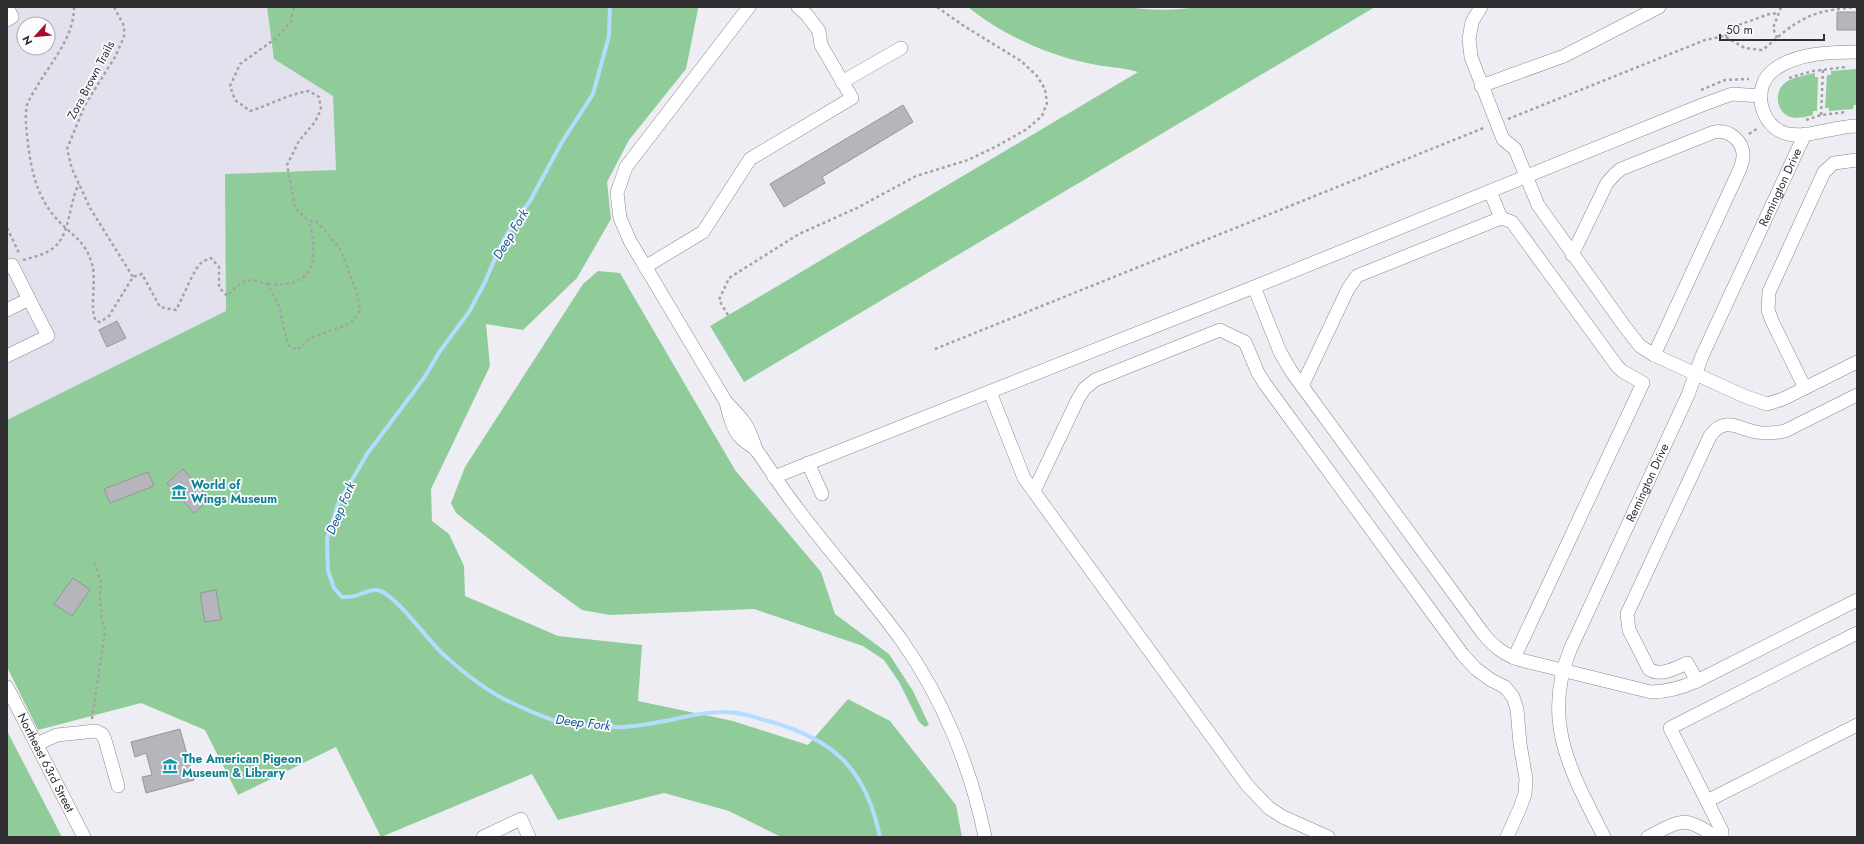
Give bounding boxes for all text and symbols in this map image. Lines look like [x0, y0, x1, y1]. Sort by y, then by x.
north arrow [16, 16, 56, 56]
scale bar [1720, 16, 1824, 42]
text: 50 m [1726, 21, 1753, 39]
text: N [18, 33, 36, 48]
street label: Zora Brown Trails [63, 37, 119, 122]
street label: Remington Drive [1754, 145, 1806, 229]
water label: Deep Fork [488, 205, 533, 263]
street label: Remington Drive [1621, 440, 1673, 525]
place label: World of Wings Museum [191, 476, 277, 508]
water label: Deep Fork [321, 479, 360, 537]
museum icon: World of Wings Museum [170, 483, 188, 501]
street label: Northeast 63rd Street [13, 710, 79, 815]
water label: Deep Fork [554, 710, 612, 735]
place label: The American Pigeon Museum & Library [182, 750, 302, 782]
museum icon: The American Pigeon Museum & Library [161, 757, 179, 775]

